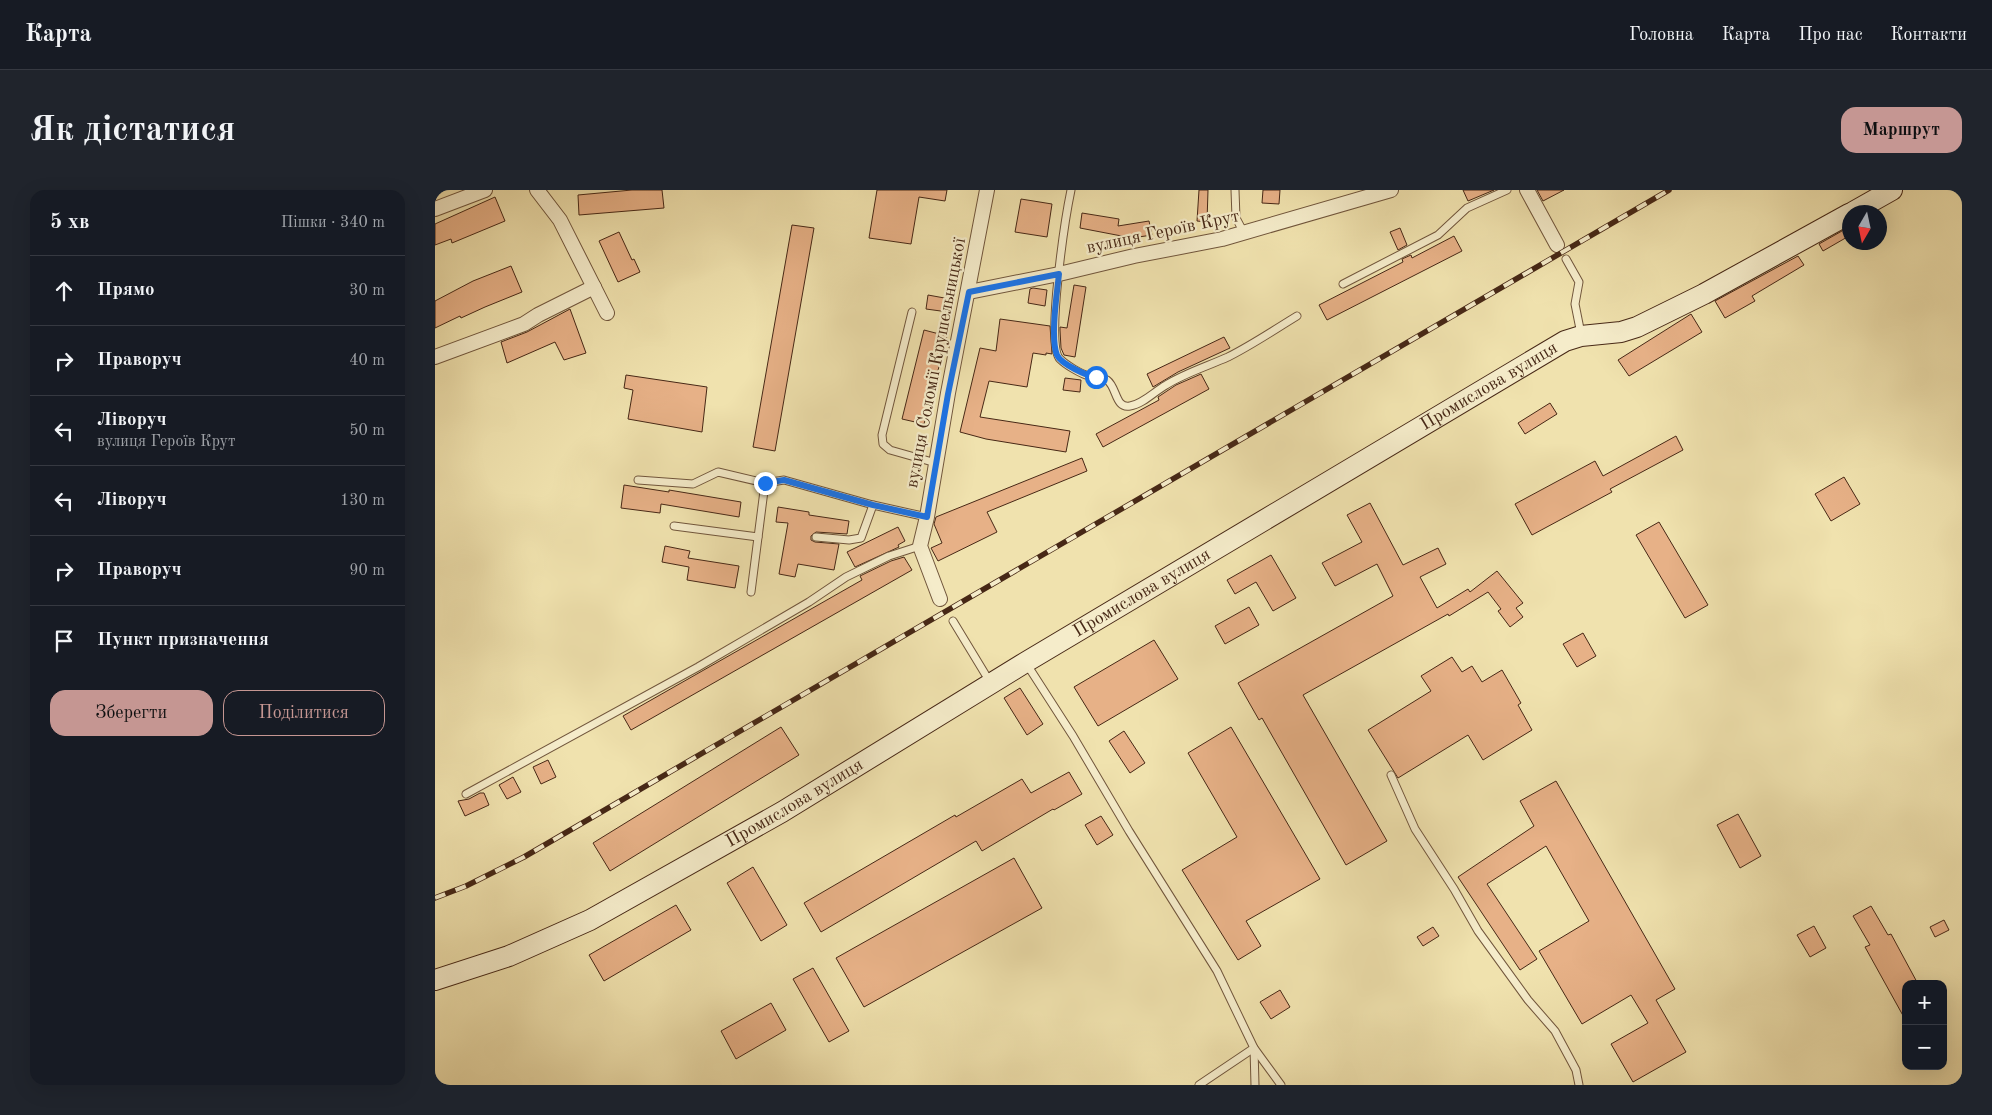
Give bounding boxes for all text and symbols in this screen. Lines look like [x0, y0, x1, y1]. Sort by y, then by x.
text: Карта [25, 23, 92, 47]
text: Головна [1629, 26, 1694, 44]
text: Карта [1722, 26, 1770, 44]
text: Про нас [1798, 26, 1863, 44]
text: Контакти [1891, 26, 1967, 44]
button: Маршрут [1841, 107, 1962, 153]
text: Як дістатися [30, 113, 235, 148]
north arrow [1842, 205, 1887, 250]
street label: вулиця Героїв Крут [1085, 207, 1241, 257]
text: 5 хв [50, 212, 89, 233]
text: Пішки · 340 m [281, 215, 385, 231]
street label: вулиця Соломії Крушельницької [903, 236, 969, 490]
icon: ahead [50, 277, 78, 305]
text: Прямо [97, 281, 155, 300]
text: 30 m [349, 283, 385, 299]
street label: Промислова вулиця [1417, 339, 1561, 434]
icon: right [50, 347, 78, 375]
text: Праворуч [97, 351, 182, 370]
text: 40 m [349, 353, 385, 369]
route start [1085, 366, 1108, 389]
text: Ліворуч [97, 411, 167, 430]
icon: left [50, 417, 78, 445]
text: 50 m [349, 423, 385, 439]
text: вулиця Героїв Крут [97, 434, 236, 450]
route end [754, 472, 777, 495]
icon: left [50, 487, 78, 515]
text: Ліворуч [97, 491, 167, 510]
text: 130 m [340, 493, 385, 509]
street label: Промислова вулиця [1070, 545, 1214, 641]
icon: right [50, 557, 78, 585]
text: Праворуч [97, 561, 182, 580]
text: 90 m [349, 563, 385, 579]
icon: arrive [50, 627, 78, 655]
text: Пункт призначення [97, 631, 269, 650]
button: Зберегти [50, 690, 213, 736]
button: Поділитися [223, 690, 385, 736]
street label: Промислова вулиця [723, 755, 866, 851]
map controls [1902, 980, 1947, 1070]
button: + [1902, 980, 1947, 1025]
button: − [1902, 1025, 1947, 1070]

